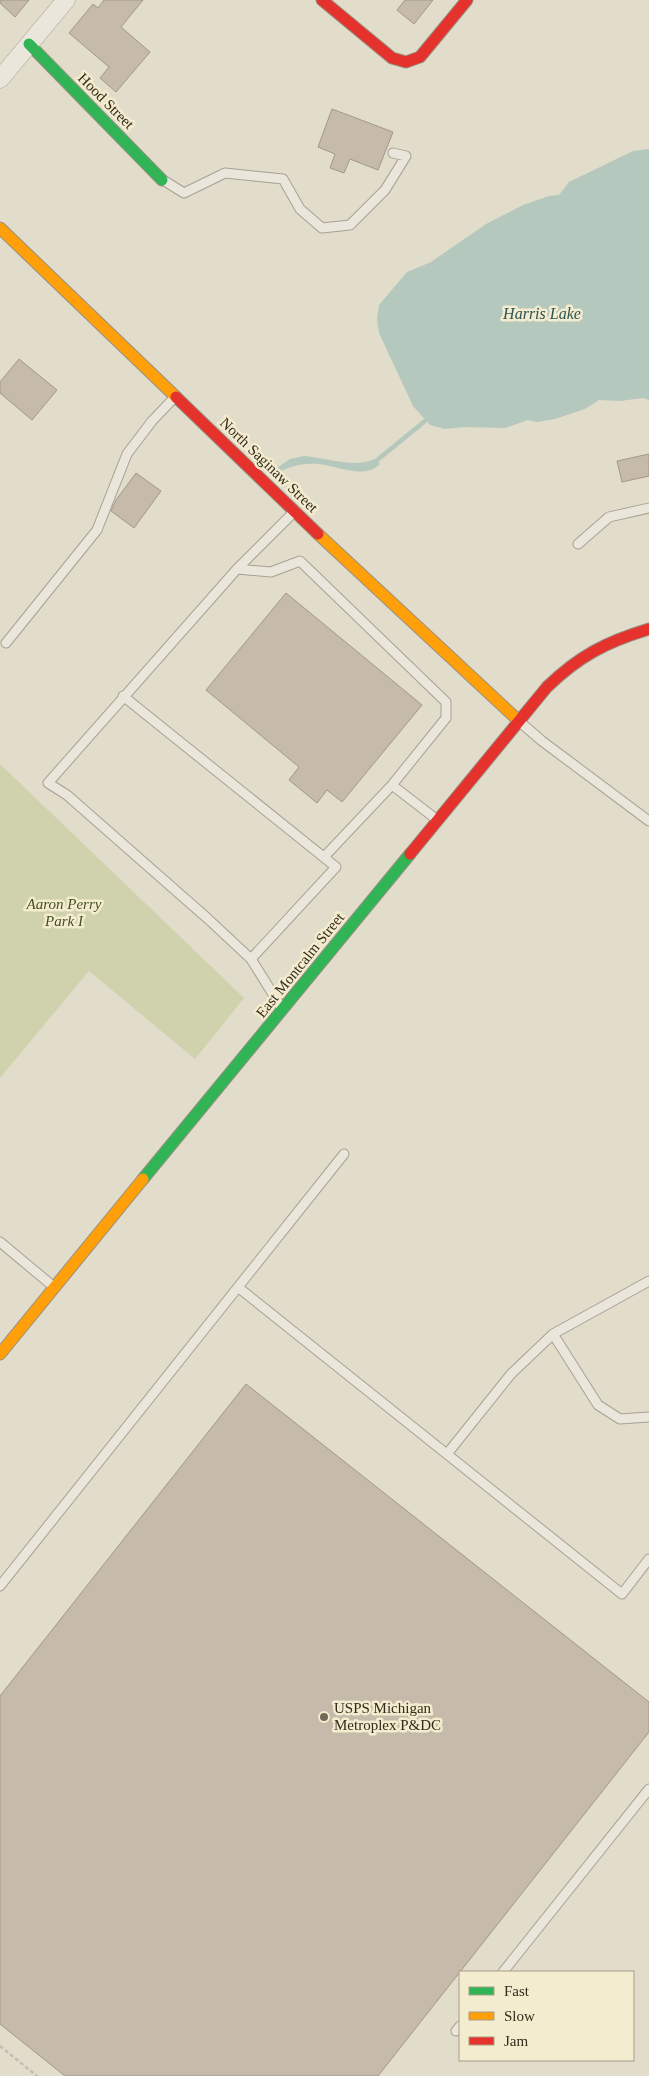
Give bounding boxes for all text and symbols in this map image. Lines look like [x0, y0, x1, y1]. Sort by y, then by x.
street label: Hood Street [75, 70, 138, 133]
water label: Harris Lake [502, 305, 581, 322]
street label: North Saginaw Street [217, 414, 322, 516]
park label: Aaron Perry Park I [26, 896, 102, 929]
street label: East Montcalm Street [253, 909, 348, 1021]
place label: USPS Michigan Metroplex P&DC [334, 1700, 441, 1733]
marker: USPS Michigan Metroplex P&DC [318, 1711, 330, 1723]
legend [459, 1971, 634, 2061]
text: Fast [504, 1983, 530, 1999]
text: Slow [504, 2008, 535, 2024]
text: Jam [504, 2033, 528, 2049]

